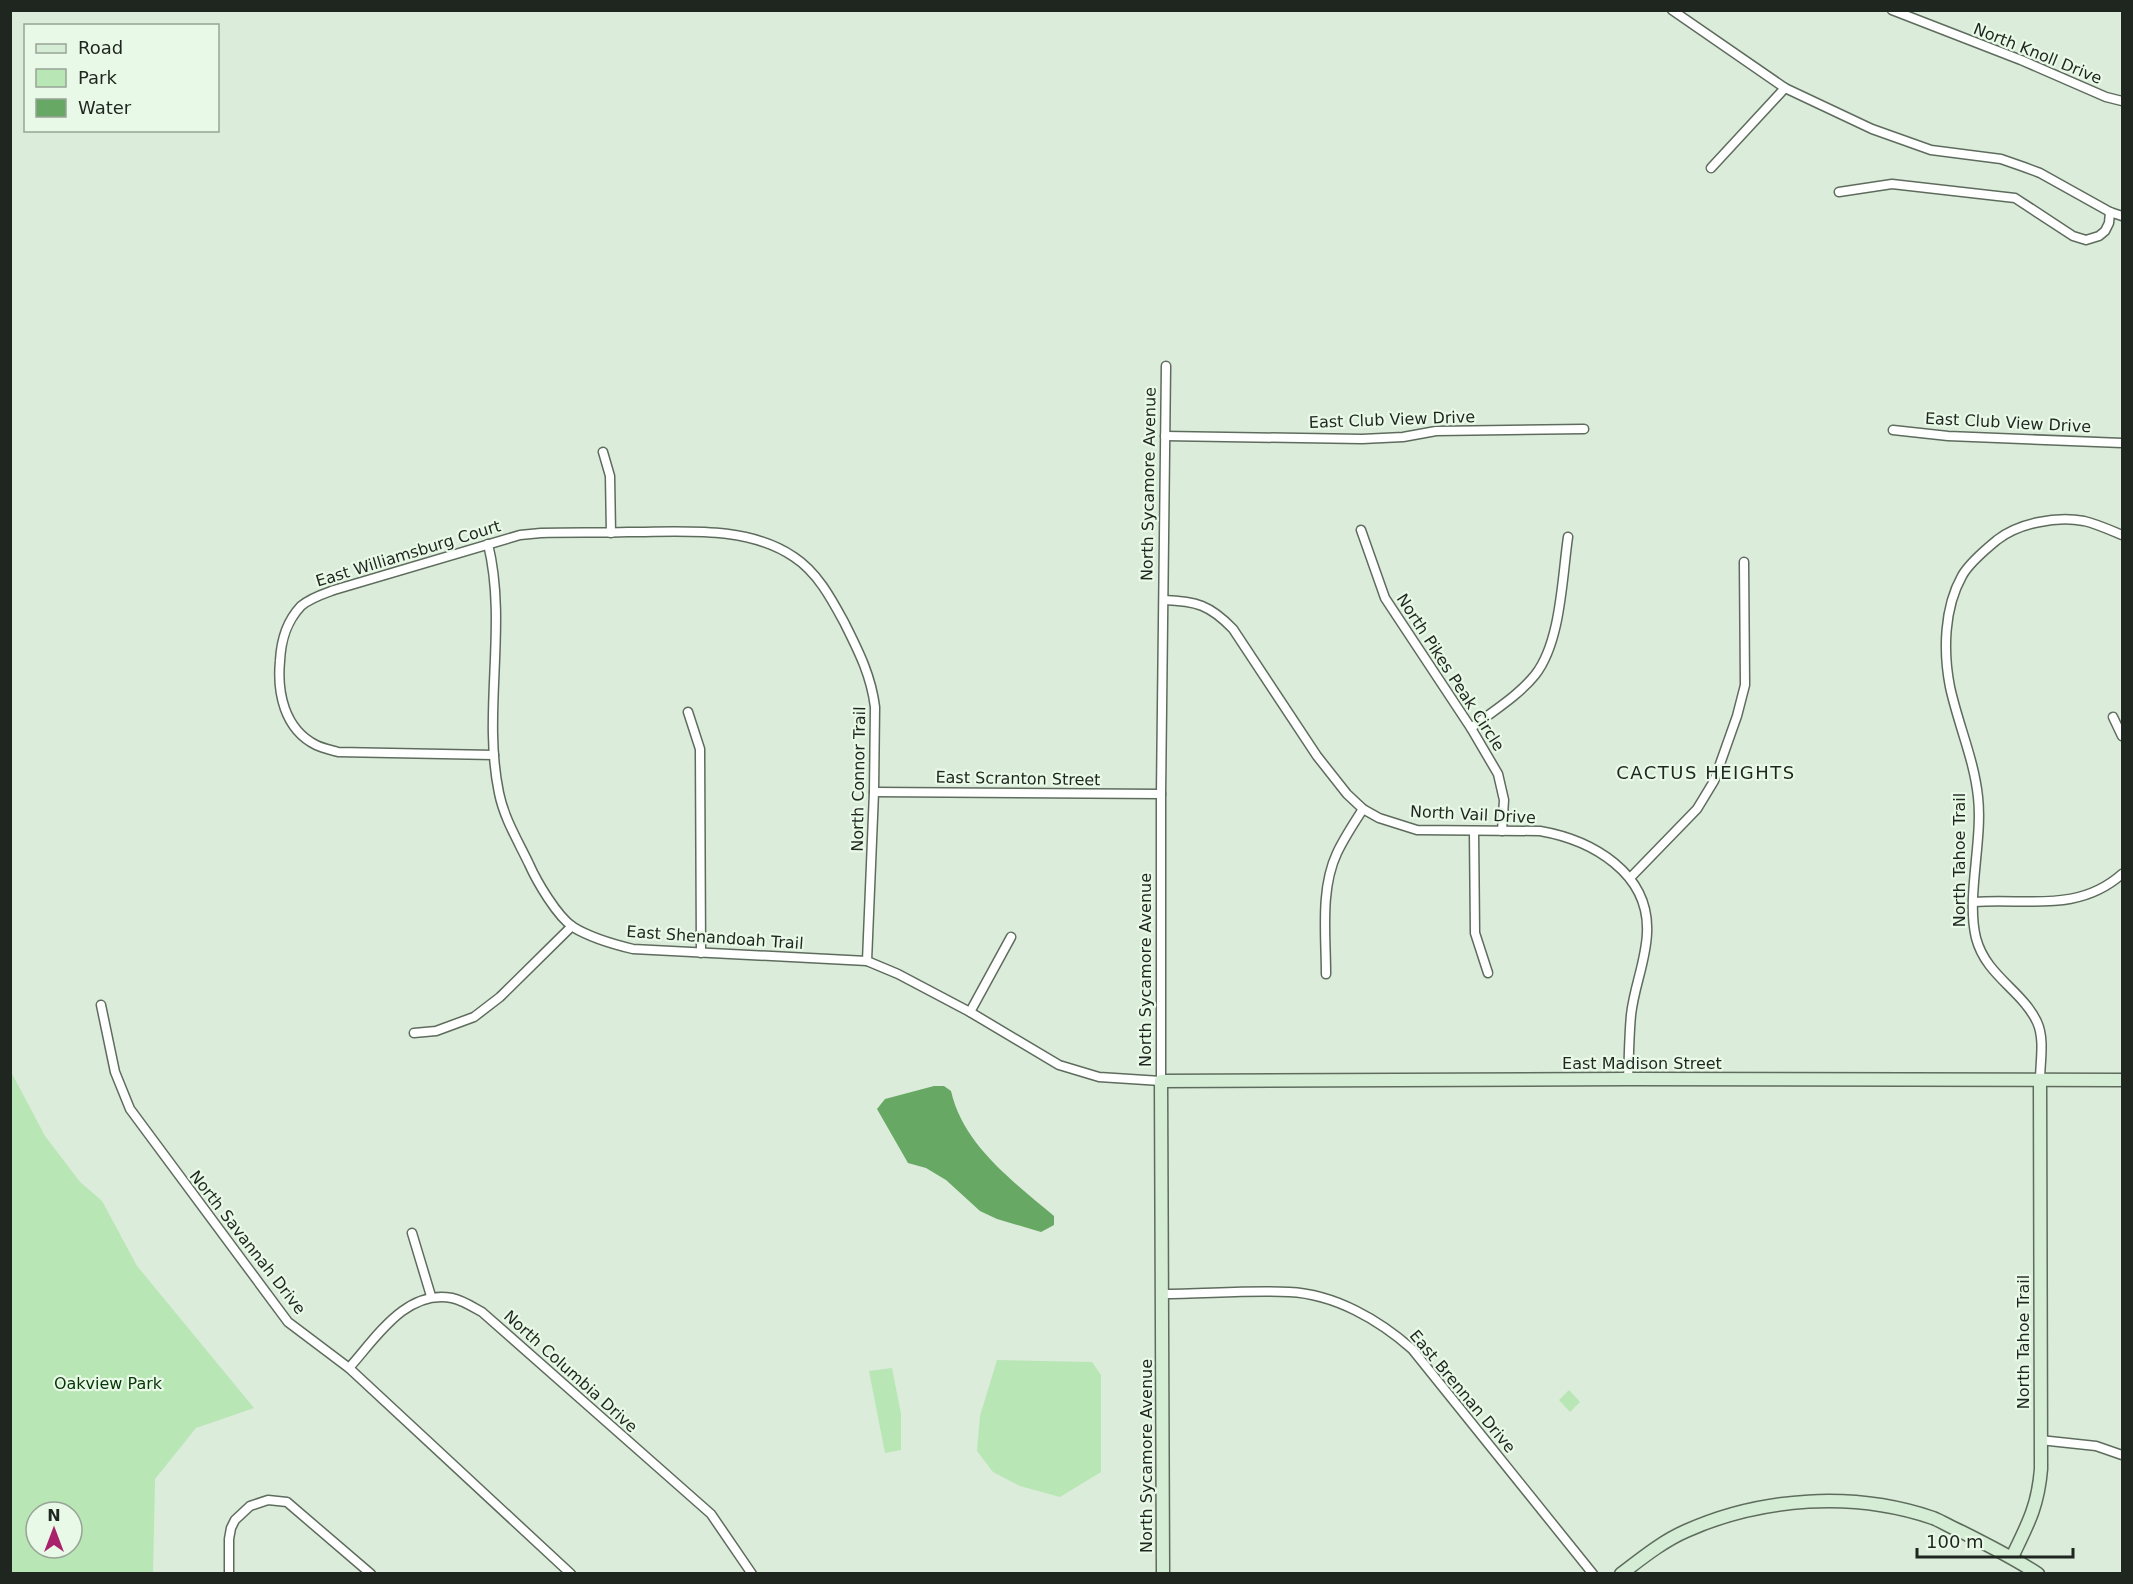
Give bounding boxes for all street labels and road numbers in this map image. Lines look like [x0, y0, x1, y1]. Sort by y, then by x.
street label: North Knoll Drive [1971, 19, 2105, 88]
street label: North Sycamore Avenue [1137, 387, 1160, 581]
street label: East Club View Drive [1309, 407, 1475, 432]
street label: East Club View Drive [1924, 409, 2092, 436]
street label: East Williamsburg Court [313, 516, 503, 591]
street label: North Pikes Peak Circle [1393, 590, 1509, 754]
street label: North Connor Trail [848, 706, 869, 852]
street label: East Scranton Street [935, 768, 1101, 789]
street label: North Tahoe Trail [1950, 793, 1969, 927]
street label: North Vail Drive [1410, 802, 1536, 827]
street label: North Sycamore Avenue [1136, 873, 1155, 1067]
street label: East Shenandoah Trail [626, 922, 804, 953]
street label: East Madison Street [1562, 1054, 1722, 1073]
street label: North Savannah Drive [186, 1167, 310, 1318]
street label: North Tahoe Trail [2014, 1275, 2033, 1409]
street label: North Columbia Drive [500, 1306, 641, 1436]
street label: East Brennan Drive [1406, 1326, 1520, 1457]
street label: North Sycamore Avenue [1137, 1359, 1156, 1553]

